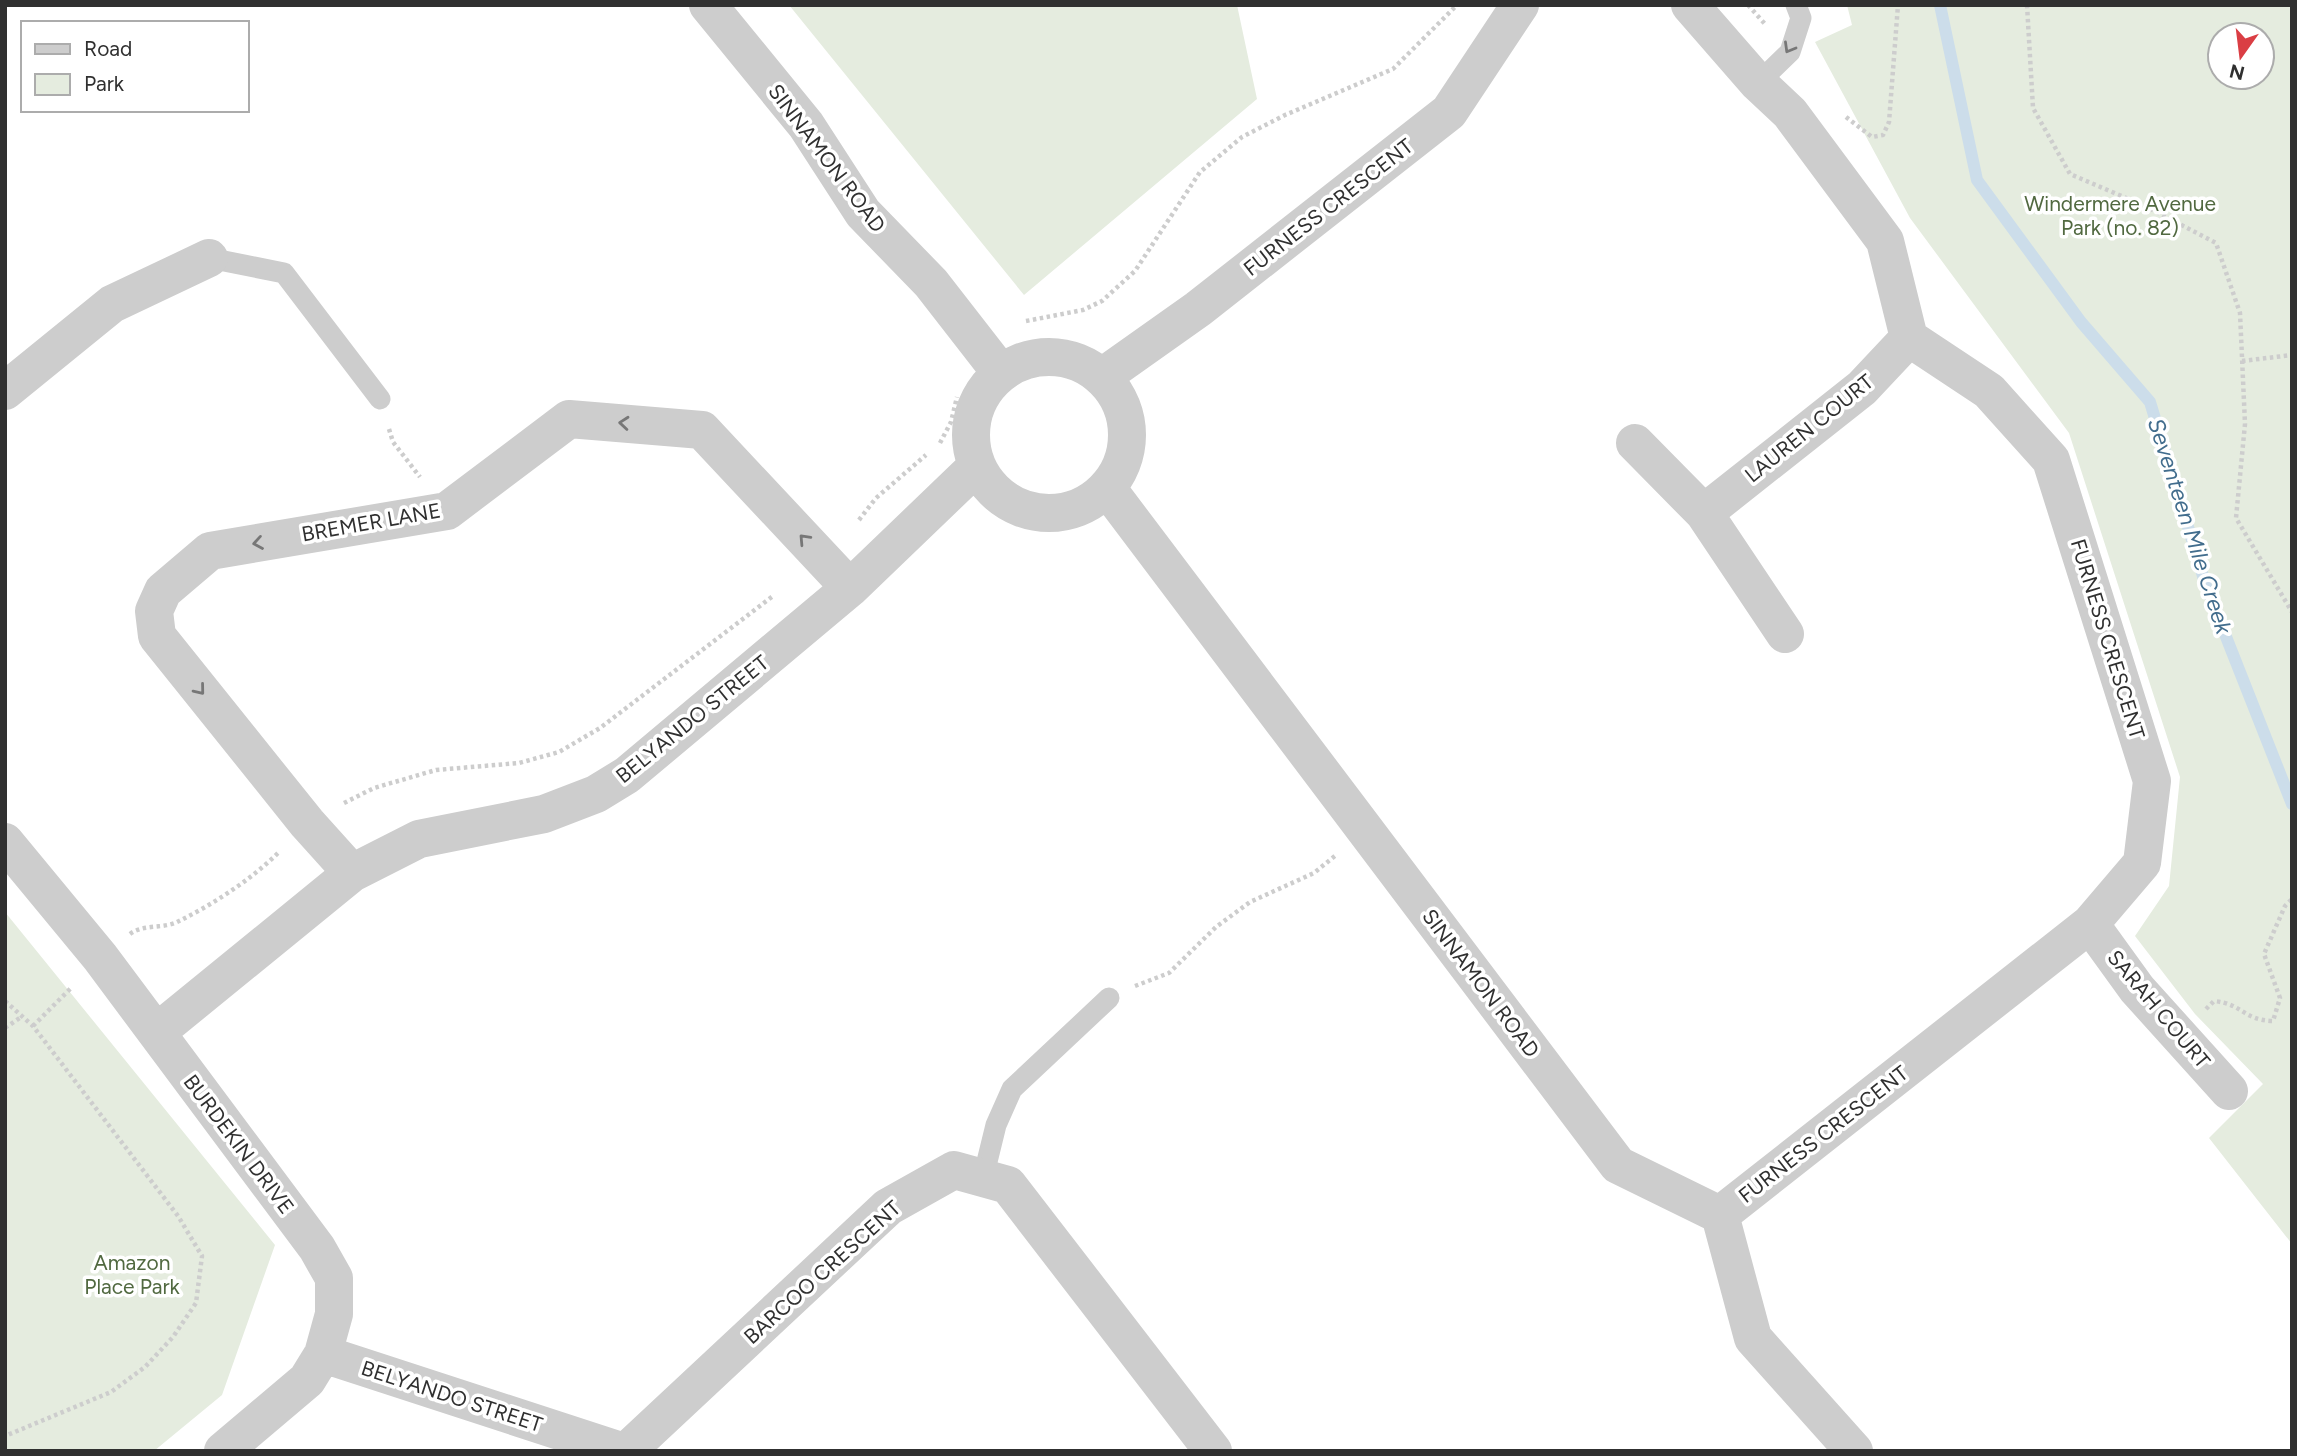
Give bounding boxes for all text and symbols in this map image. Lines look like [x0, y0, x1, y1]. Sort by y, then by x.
legend [21, 21, 248, 112]
north arrow [2206, 21, 2276, 91]
text: Road [84, 36, 132, 61]
one-way arrow [1784, 41, 1797, 54]
text: N [2227, 59, 2247, 85]
text: Park [84, 71, 125, 96]
street label: SINNAMON ROAD [763, 79, 891, 237]
street label: FURNESS CRESCENT [1238, 133, 1418, 281]
park label: Windermere Avenue Park (no. 82) [2024, 191, 2216, 240]
street label: LAUREN COURT [1740, 368, 1879, 487]
water label: Seventeen Mile Creek [2142, 415, 2238, 638]
one-way arrow [618, 416, 629, 431]
street label: BREMER LANE [300, 497, 442, 547]
one-way arrow [799, 534, 812, 547]
one-way arrow [252, 535, 264, 550]
street label: FURNESS CRESCENT [2066, 536, 2150, 743]
street label: BELYANDO STREET [611, 650, 774, 788]
one-way arrow [192, 682, 204, 695]
street label: SINNAMON ROAD [1417, 904, 1545, 1062]
street label: SARAH COURT [2102, 945, 2216, 1073]
street label: FURNESS CRESCENT [1733, 1060, 1913, 1208]
street label: BURDEKIN DRIVE [178, 1069, 300, 1219]
street label: BARCOO CRESCENT [739, 1195, 906, 1349]
park label: Amazon Place Park [84, 1250, 181, 1299]
street label: BELYANDO STREET [358, 1355, 546, 1437]

